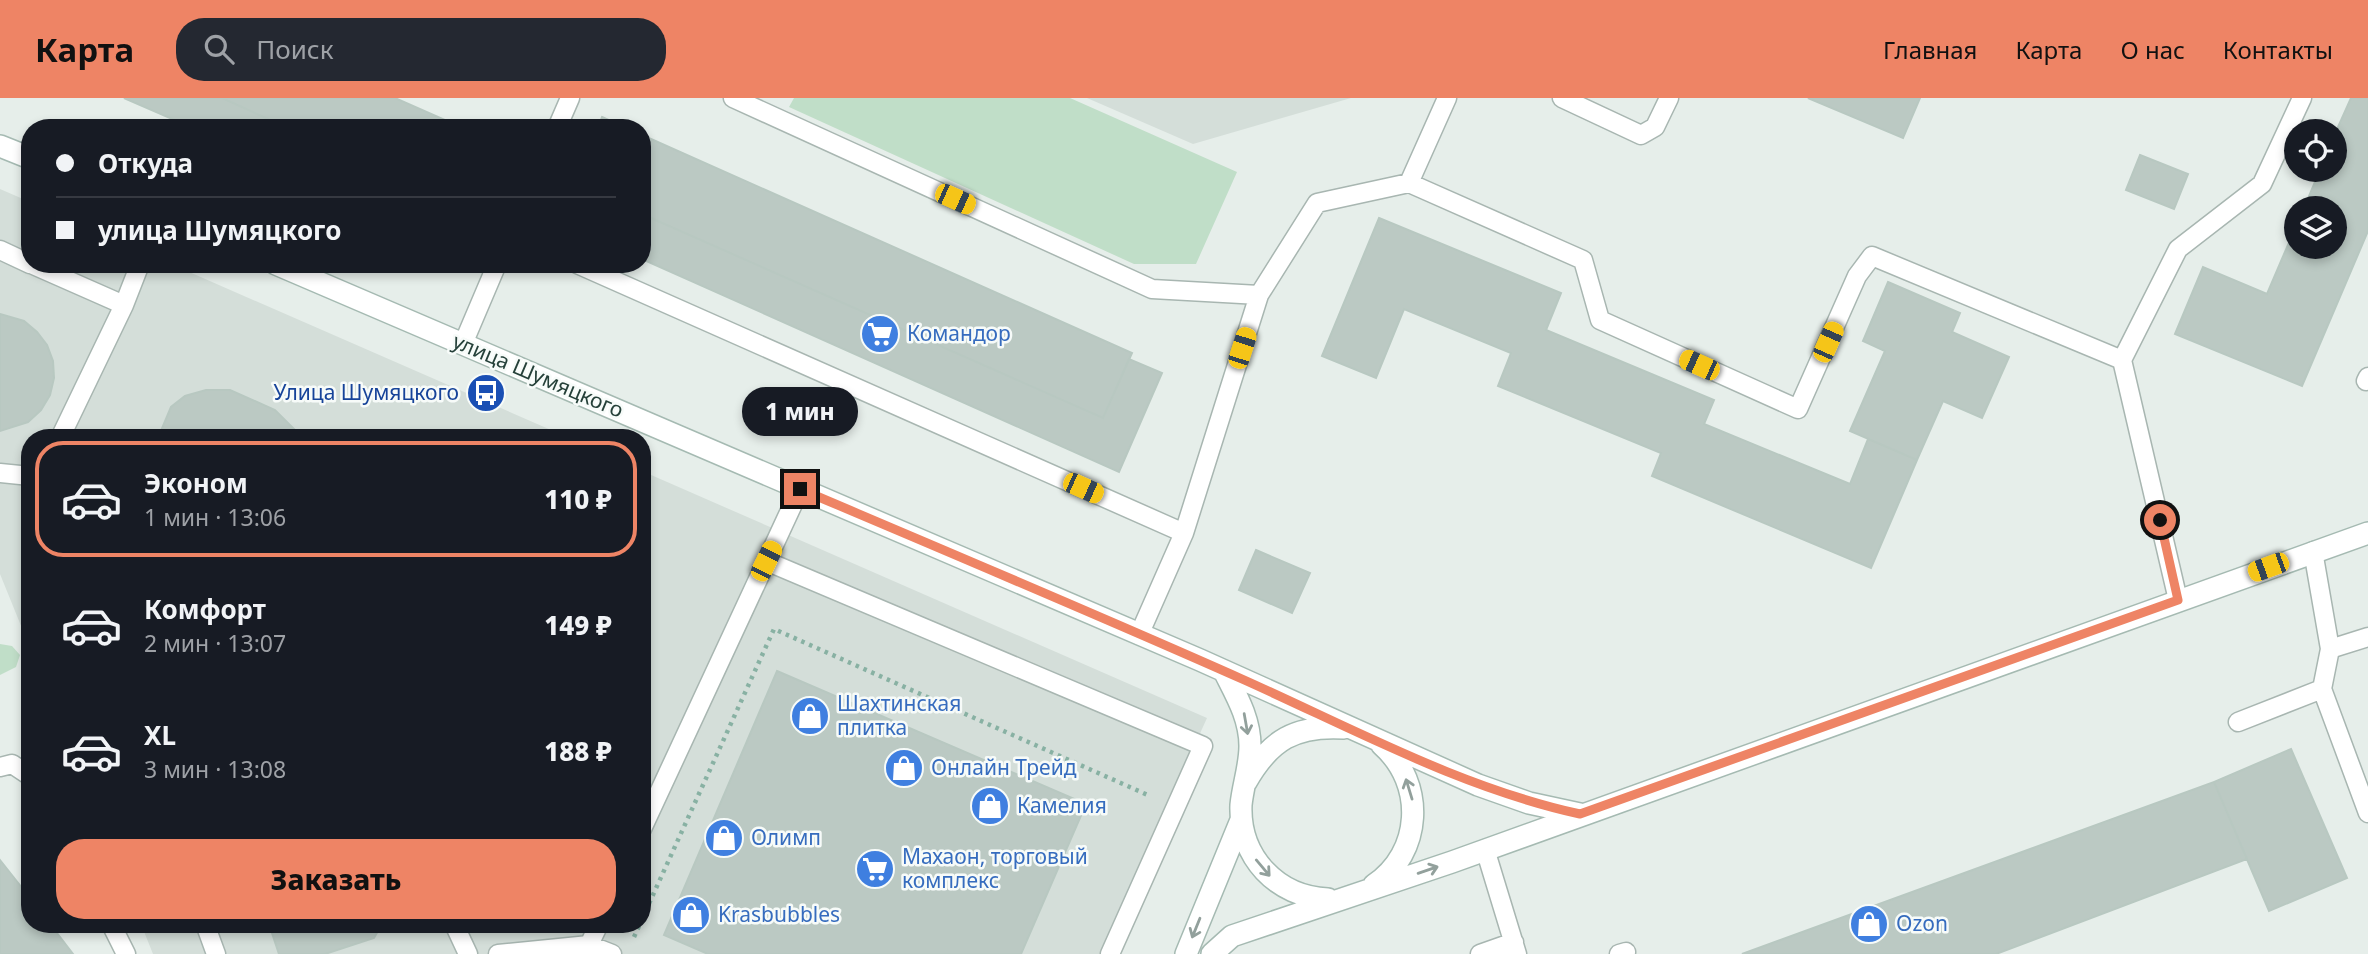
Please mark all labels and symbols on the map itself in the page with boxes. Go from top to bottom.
car [932,181,979,217]
supermarket icon: Командор [859,313,901,355]
place label: Командор [907,319,1011,347]
car [1810,319,1847,365]
car [1226,325,1259,371]
street label: улица Шумяцкого [449,326,628,424]
car [1676,347,1723,383]
bus stop icon: Улица Шумяцкого [465,372,507,414]
place label: Улица Шумяцкого [274,378,459,406]
callout: 1 мин [742,388,858,436]
car [1060,470,1107,506]
route end [784,473,816,505]
route start [2144,504,2176,536]
car [748,538,785,584]
car [2245,550,2292,584]
place label: Шахтинская плитка [837,689,961,741]
shop icon: Шахтинская плитка [789,695,831,737]
one-way arrow [1240,712,1253,735]
shop icon: Онлайн Трейд [883,747,925,789]
place label: Онлайн Трейд [931,753,1077,781]
one-way arrow [1402,778,1415,800]
shop icon: Камелия [969,785,1011,827]
place label: Камелия [1017,791,1107,819]
shop icon: Олимп [703,817,745,859]
place label: Олимп [751,823,821,851]
place label: Махаон, торговый комплекс [902,842,1088,894]
supermarket icon: Махаон, торговый комплекс [854,848,896,890]
one-way arrow [1255,859,1271,877]
one-way arrow [1417,863,1439,875]
shop icon: Krasbubbles [670,894,712,936]
place label: Krasbubbles [718,900,840,928]
shop icon: Ozon [1848,903,1890,945]
place label: Ozon [1896,909,1948,937]
one-way arrow [1189,917,1202,938]

